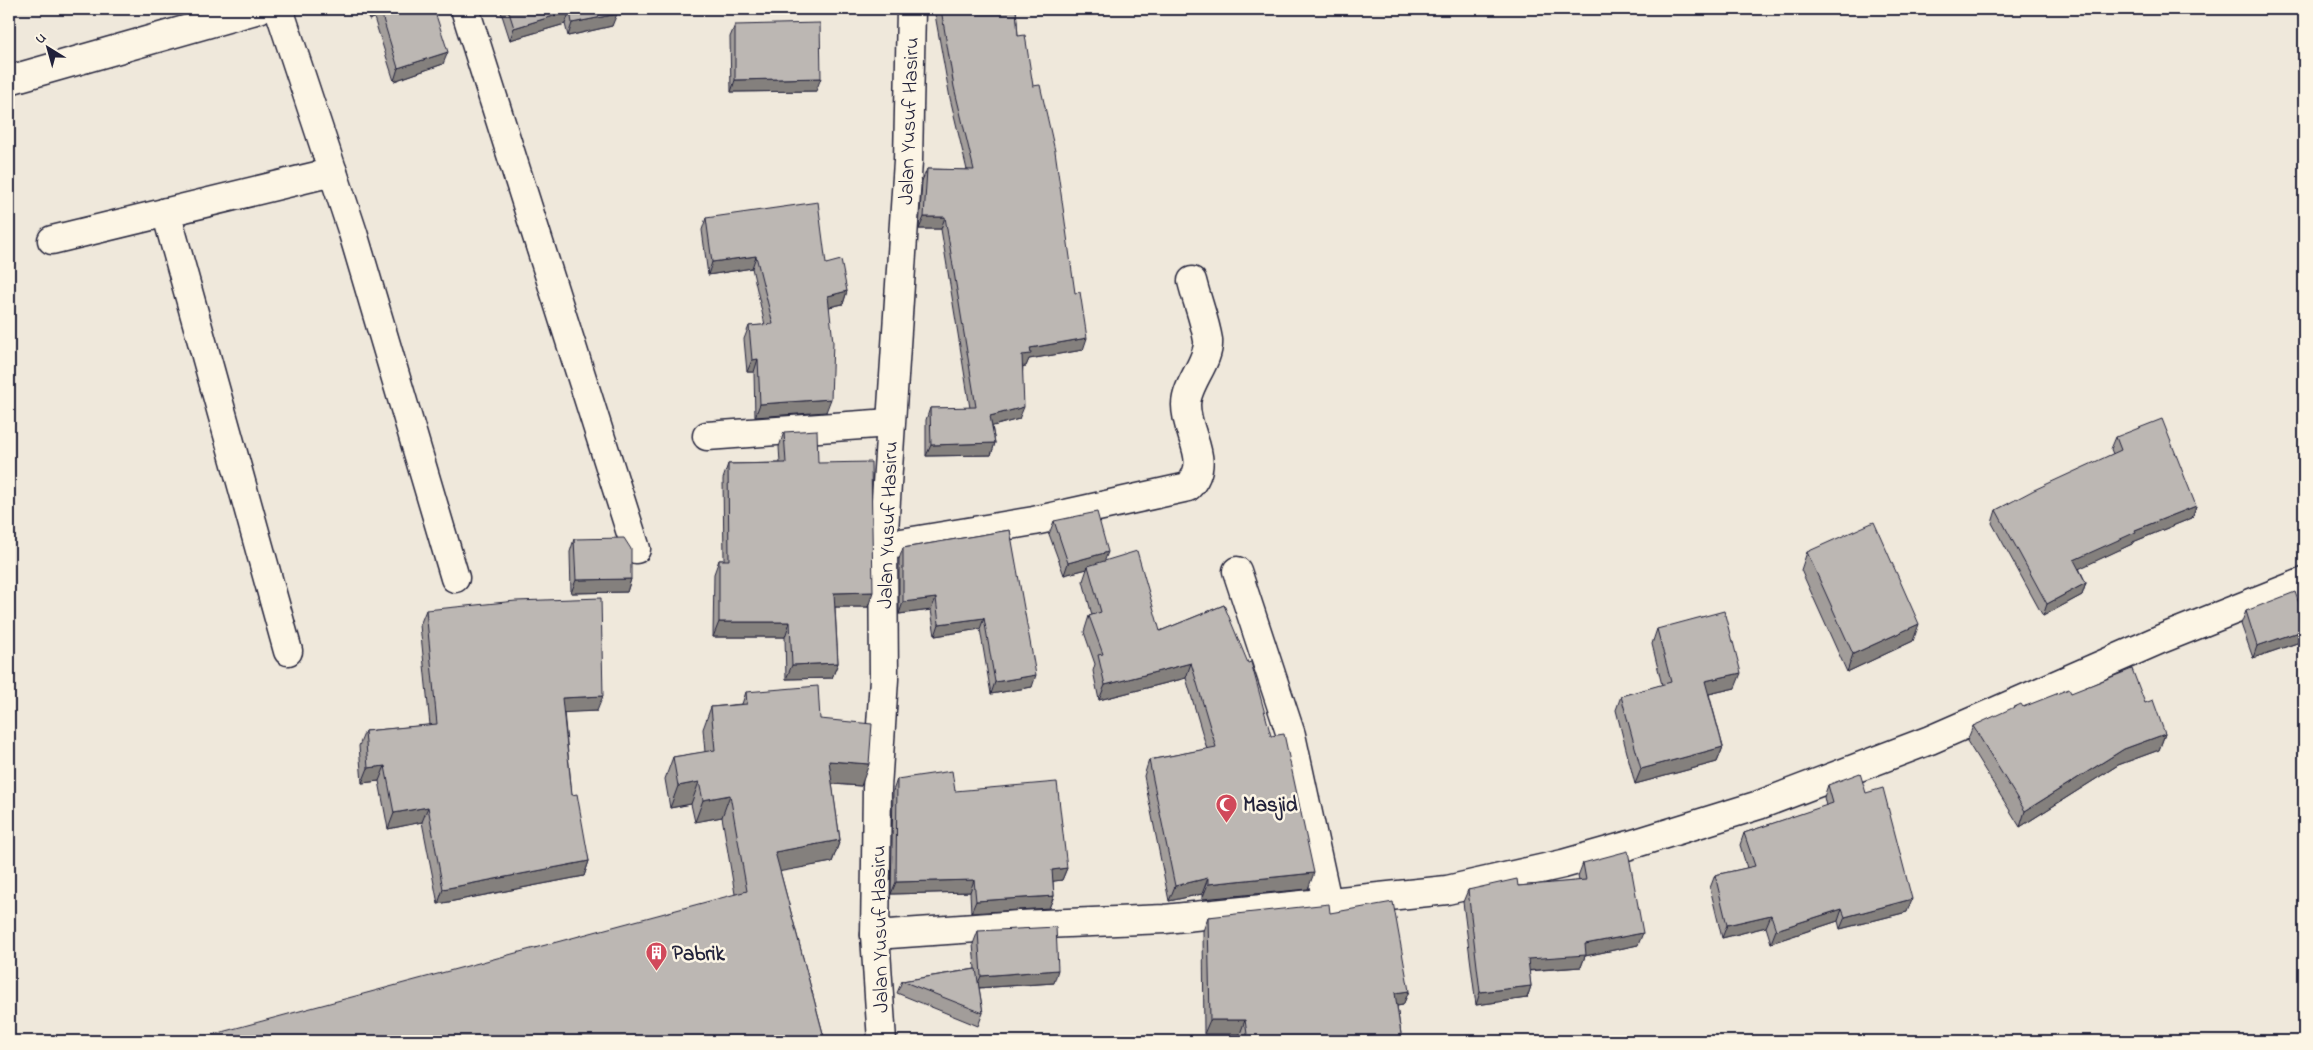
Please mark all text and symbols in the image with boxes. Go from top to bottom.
north arrow [22,22,72,72]
text: U [31,28,51,50]
street label: Jalan Yusuf Hasiru [892,37,928,205]
street label: Jalan Yusuf Hasiru [871,441,907,609]
place label: Masjid [1243,791,1298,821]
mosque icon: Masjid [1215,792,1239,823]
street label: Jalan Yusuf Hasiru [865,845,897,1013]
place label: Pabrik [672,940,726,970]
building icon: Pabrik [644,941,668,972]

